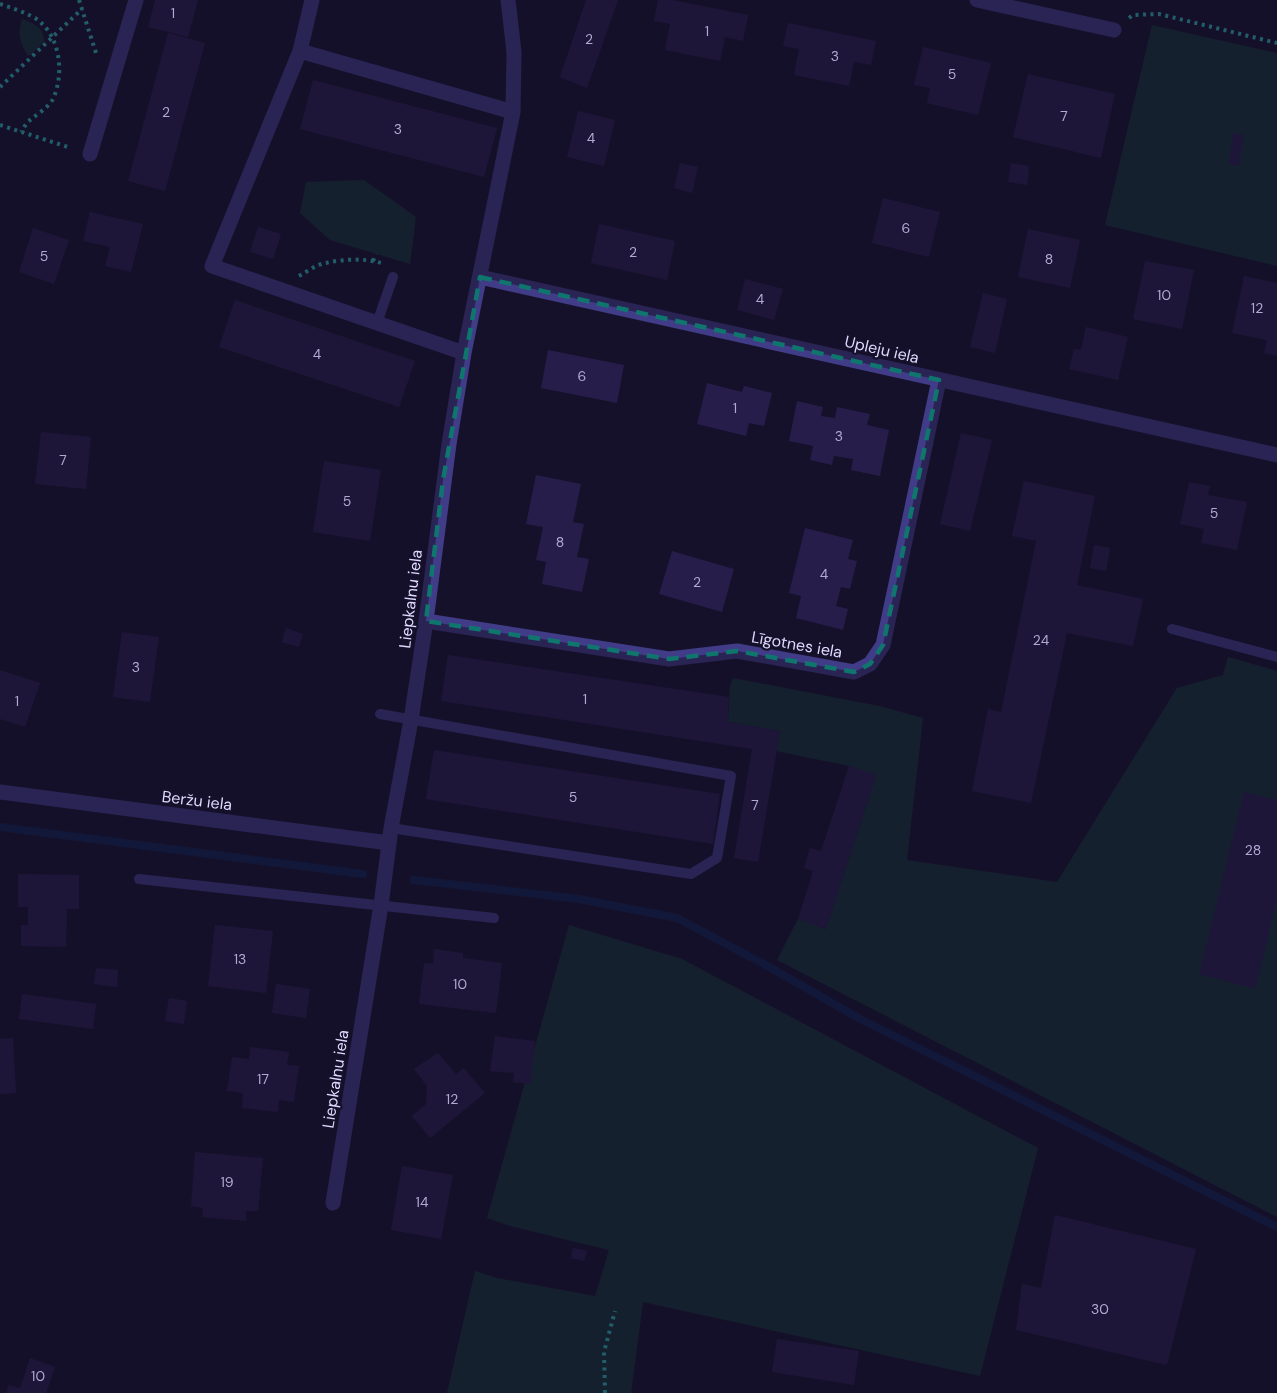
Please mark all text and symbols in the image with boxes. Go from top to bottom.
house number: 1 [171,4,175,22]
house number: 1 [705,22,709,40]
house number: 2 [585,30,593,48]
house number: 3 [831,47,839,65]
house number: 5 [948,65,956,83]
house number: 2 [162,103,170,121]
house number: 7 [1060,107,1068,125]
house number: 3 [394,120,402,138]
house number: 4 [587,129,596,147]
house number: 6 [902,219,910,237]
house number: 2 [629,243,637,261]
house number: 5 [40,247,48,265]
house number: 8 [1045,250,1053,268]
house number: 10 [1157,286,1171,304]
house number: 4 [756,290,765,308]
house number: 12 [1251,299,1263,317]
street label: Upleju iela [843,331,921,368]
house number: 4 [313,345,322,363]
house number: 6 [578,367,586,385]
house number: 1 [733,399,737,417]
house number: 3 [835,427,843,445]
house number: 7 [59,451,67,469]
house number: 5 [343,492,351,510]
house number: 5 [1210,504,1218,522]
house number: 8 [556,533,564,551]
street label: Liepkalnu iela [394,548,427,650]
house number: 4 [820,565,829,583]
house number: 2 [693,573,701,591]
street label: Līgotnes iela [750,626,844,663]
house number: 24 [1033,631,1050,649]
house number: 3 [132,658,140,676]
house number: 1 [583,690,587,708]
house number: 1 [15,692,19,710]
street label: Beržu iela [161,786,233,815]
house number: 5 [569,788,577,806]
house number: 7 [751,796,759,814]
house number: 28 [1245,841,1261,859]
house number: 13 [234,950,246,968]
house number: 10 [453,975,467,993]
street label: Liepkalnu iela [317,1028,354,1130]
house number: 17 [257,1070,269,1088]
house number: 12 [446,1090,458,1108]
house number: 19 [220,1173,234,1191]
house number: 14 [416,1193,429,1211]
house number: 30 [1091,1300,1109,1318]
house number: 10 [31,1367,45,1385]

